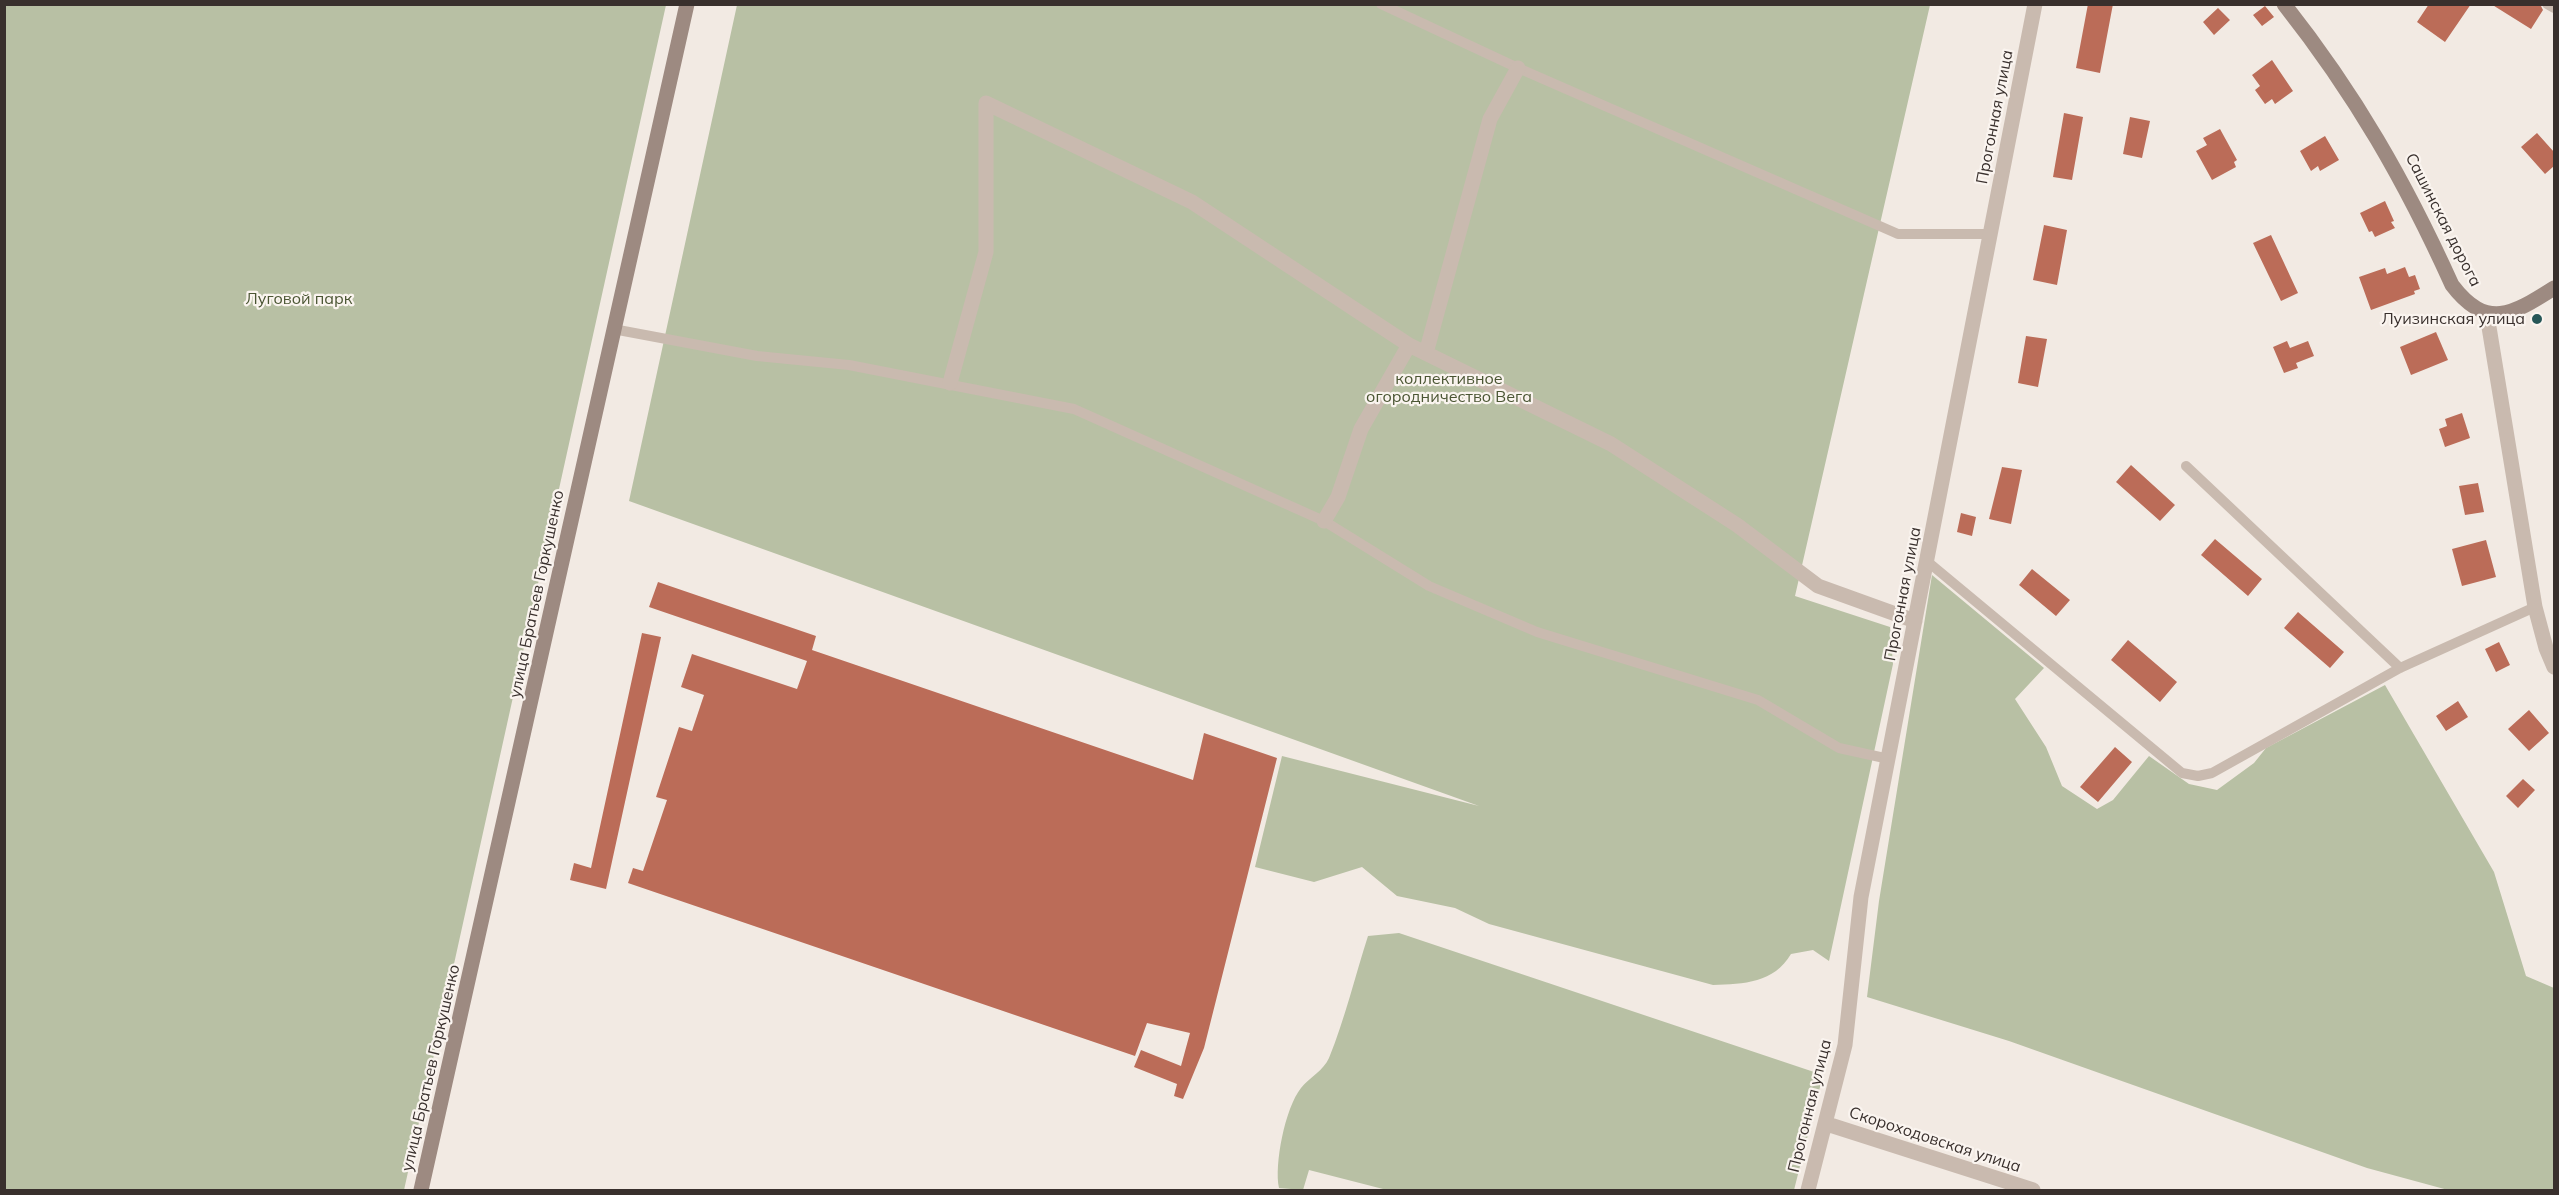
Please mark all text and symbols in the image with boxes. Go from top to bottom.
street label: Прогонная улица [1973,48,2017,186]
street label: Сашинская дорога [2401,150,2485,290]
park label: Луговой парк [246,289,352,309]
place label: Луизинская улица [2381,309,2525,329]
marker: Луизинская улица [2530,312,2544,326]
park label: коллективное огородничество Вега [1366,369,1532,407]
street label: улица Братьев Горкушенко [506,488,568,700]
street label: Прогонная улица [1881,525,1925,663]
street label: улица Братьев Горкушенко [398,963,464,1173]
street label: Прогонная улица [1784,1038,1836,1174]
street label: Скороходовская улица [1847,1103,2023,1177]

